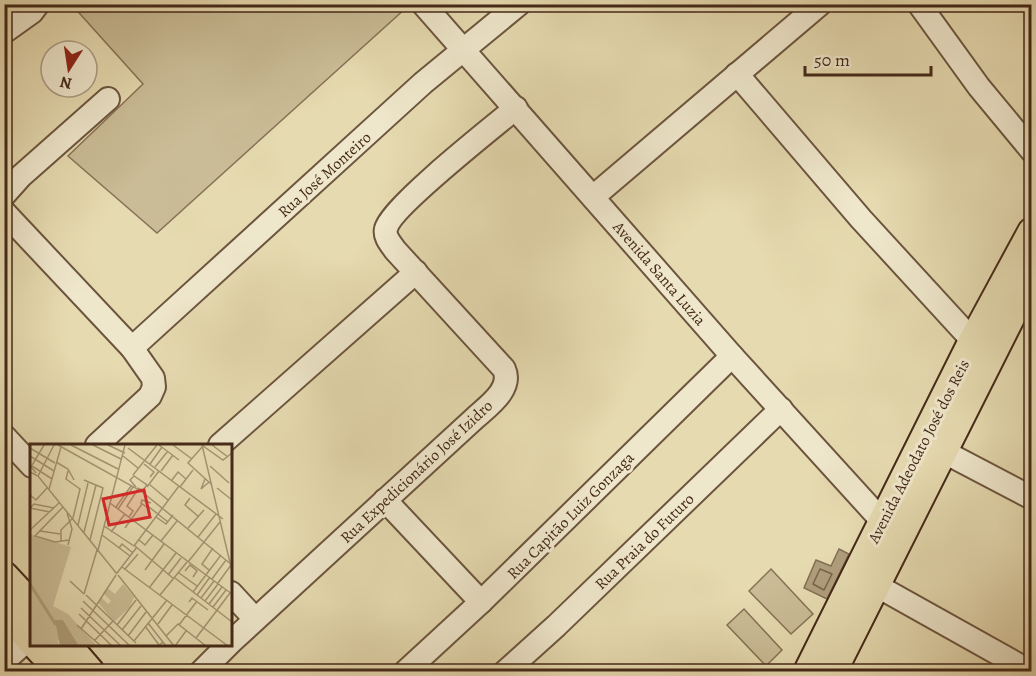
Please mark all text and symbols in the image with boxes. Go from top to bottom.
north arrow [39,39,99,99]
scale bar [805,39,931,77]
text: 50 m [814,48,850,72]
text: N [58,71,74,95]
street label: Rua José Monteiro [273,127,376,223]
street label: Avenida Santa Luzia [607,216,711,331]
street label: Avenida Adeodato José dos Reis [862,356,975,548]
street label: Rua Expedicionário José Izidro [336,395,498,548]
inset map [30,444,232,646]
street label: Rua Capitão Luiz Gonzaga [502,447,640,584]
street label: Rua Praia do Futuro [590,489,699,595]

